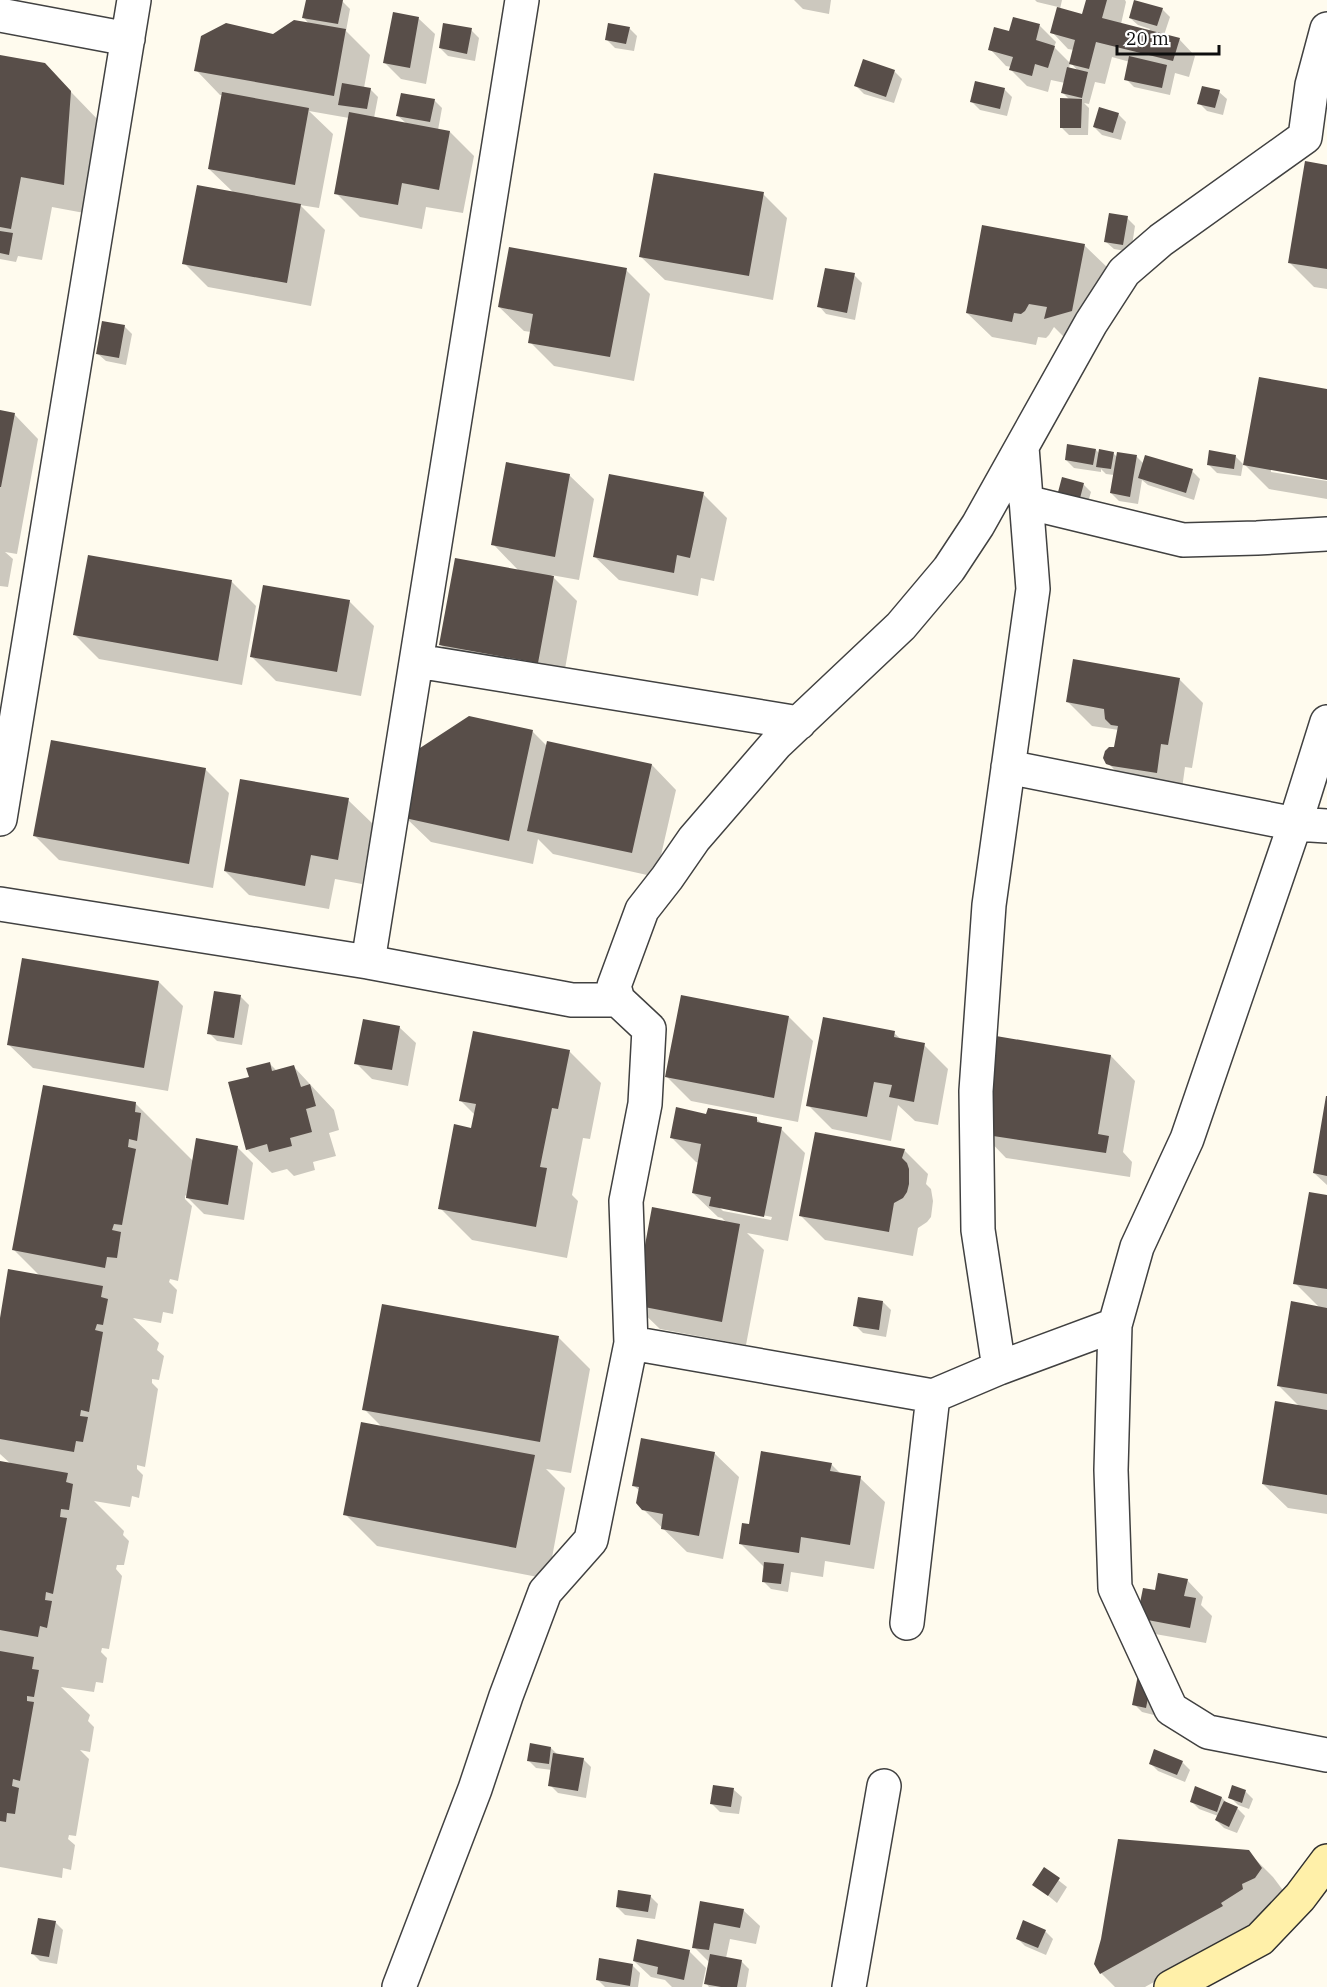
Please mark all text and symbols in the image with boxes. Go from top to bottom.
scale bar [1117,18,1219,56]
text: 20 m [1126,27,1169,50]

